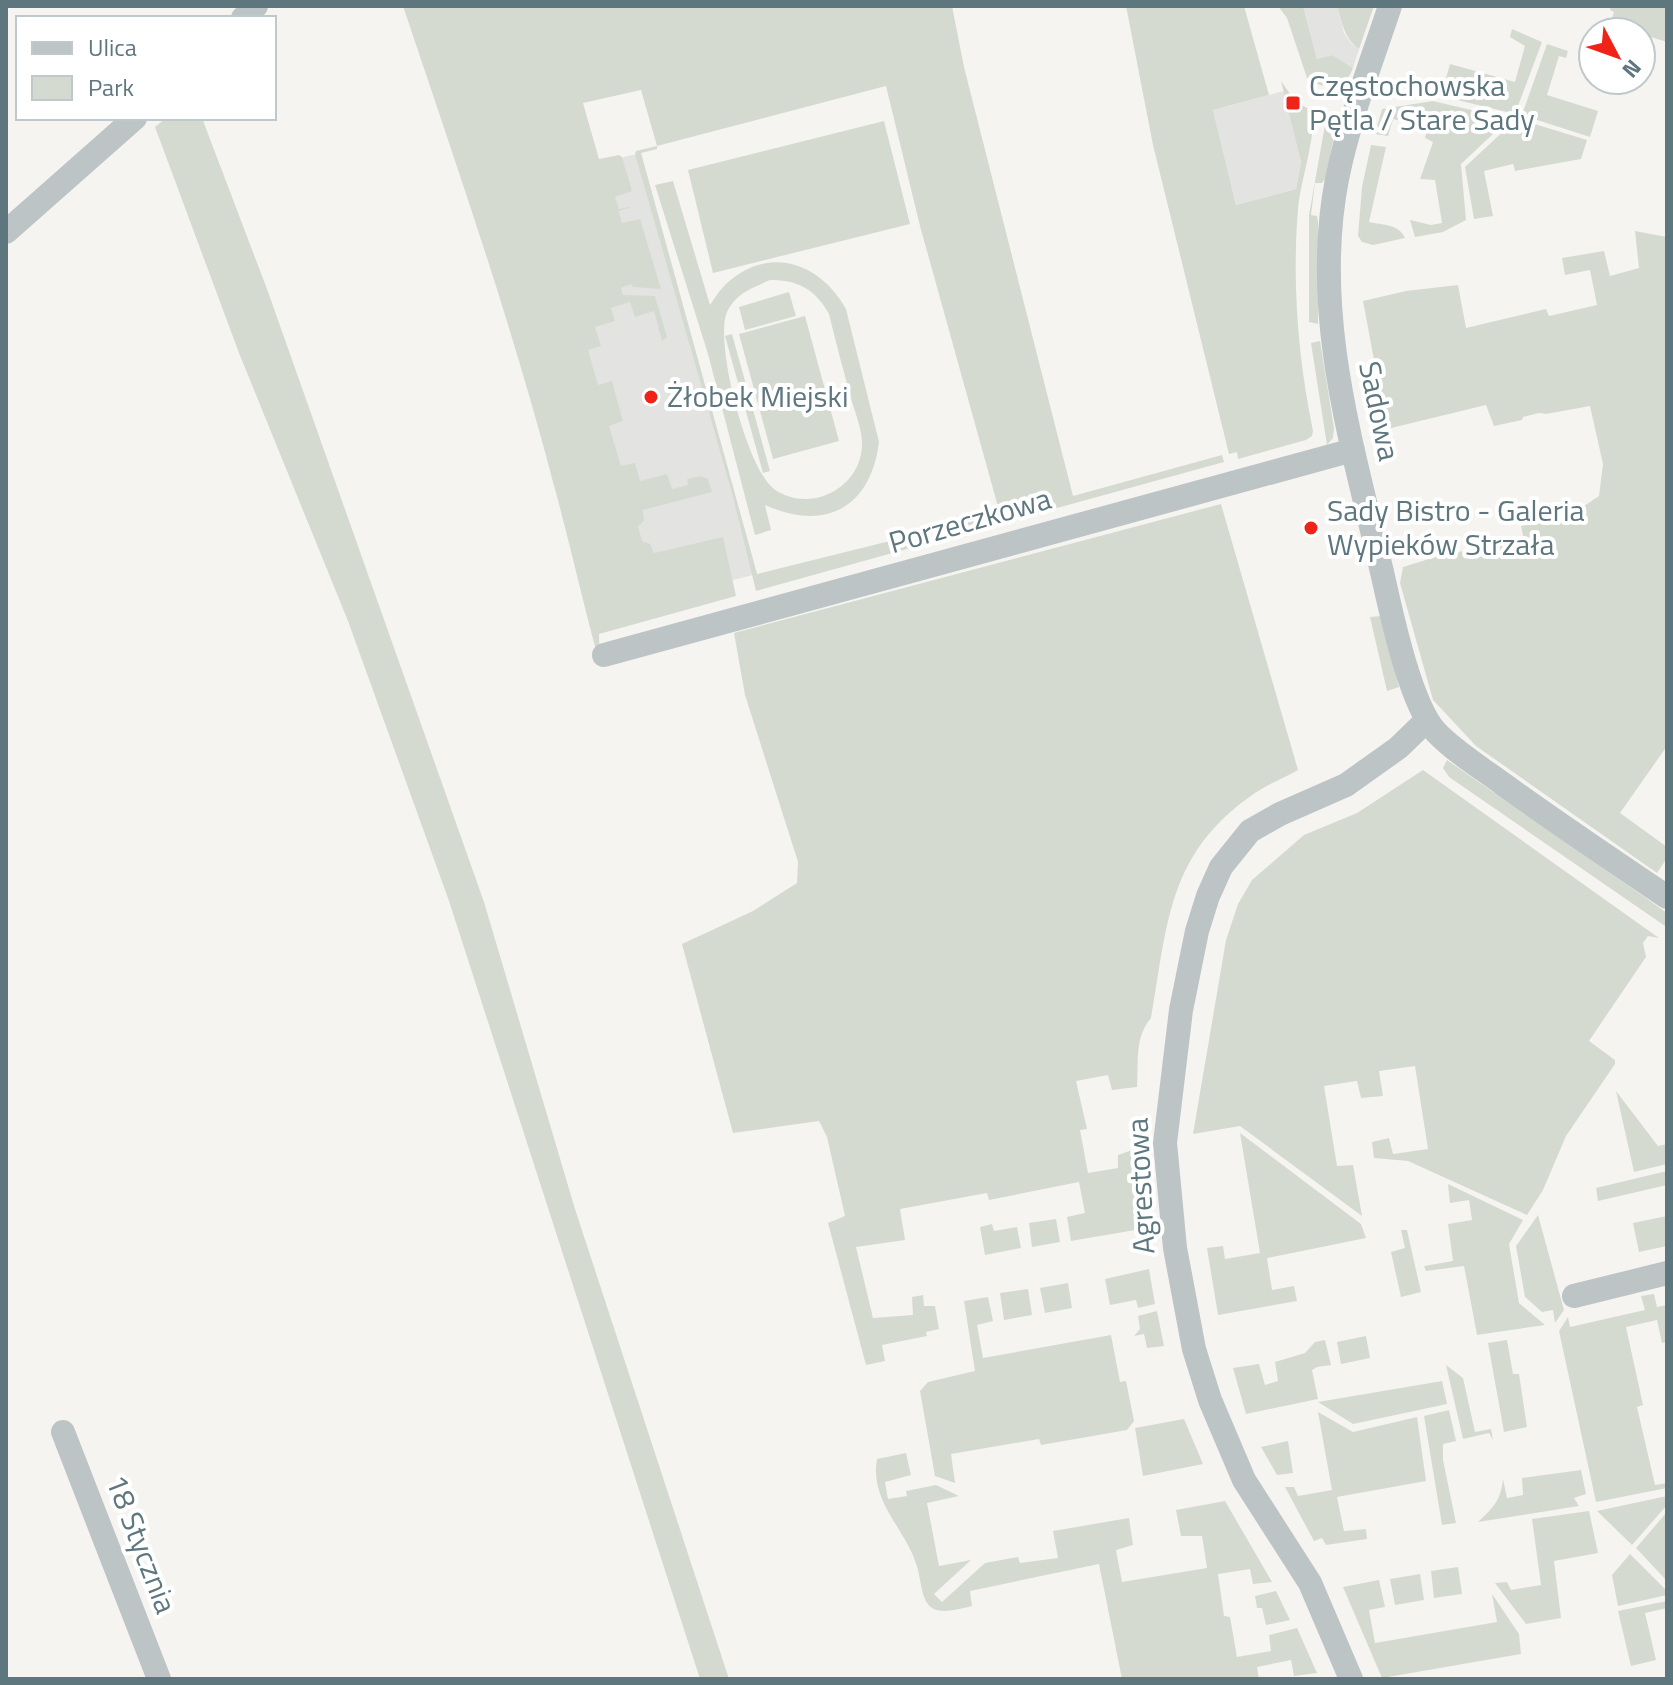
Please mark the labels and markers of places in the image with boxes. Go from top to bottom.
place label: Częstochowska Pętla / Stare Sady [1309,62,1535,142]
marker: Częstochowska Pętla / Stare Sady [1284,94,1302,112]
place label: Żłobek Miejski [667,373,849,419]
marker: Żłobek Miejski [642,388,660,406]
place label: Sady Bistro - Galeria Wypieków Strzała [1327,487,1585,567]
marker: Sady Bistro - Galeria Wypieków Strzała [1302,519,1320,537]

